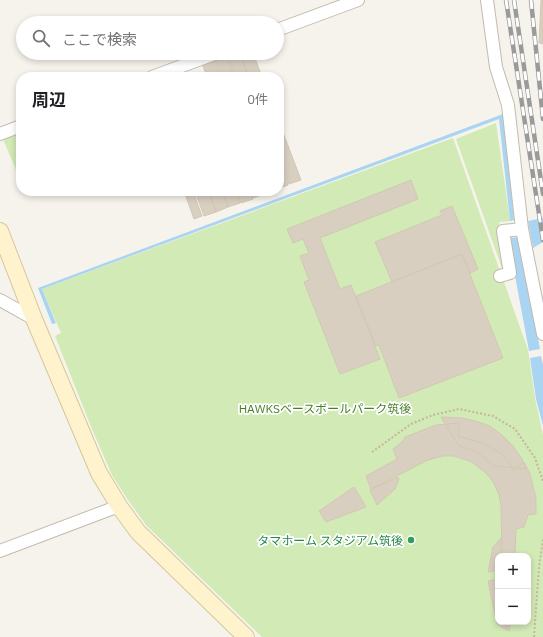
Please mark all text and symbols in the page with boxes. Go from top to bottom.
search box [16,16,284,60]
icon: search [30,27,52,49]
text: ここで検索 [62,30,137,49]
text: 周辺 [32,89,66,111]
text: 0件 [247,91,268,108]
park label: HAWKSベースボールパーク筑後 [239,401,411,416]
place label: タマホーム スタジアム筑後 [257,533,403,548]
marker: タマホーム スタジアム筑後 [406,535,416,545]
map controls [495,553,531,625]
button: + [495,553,531,589]
button: − [495,589,531,625]

